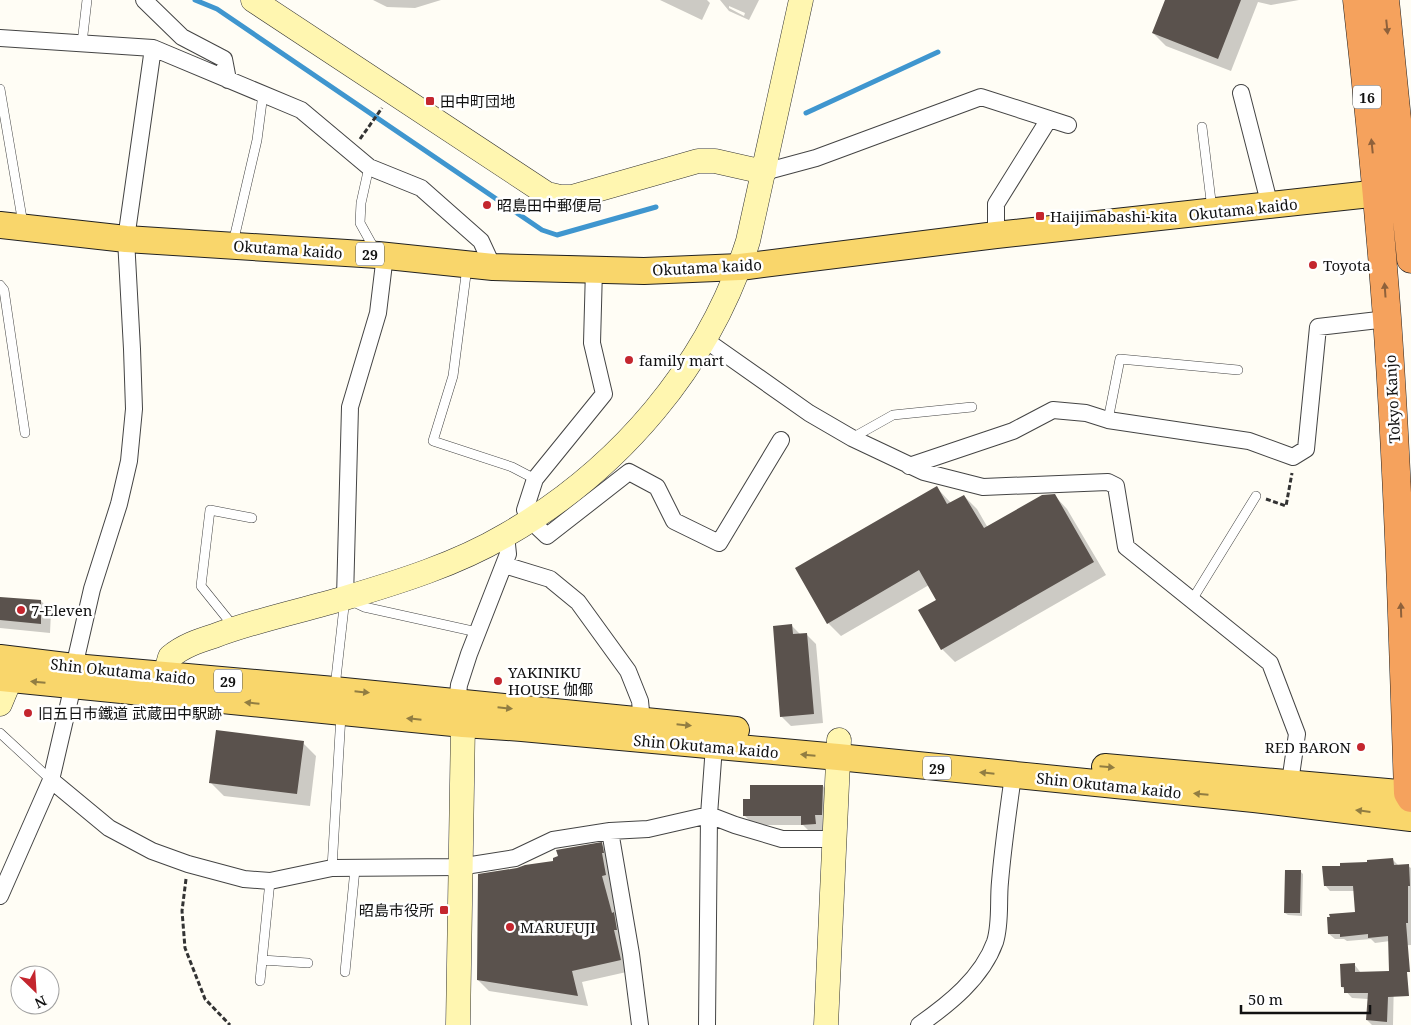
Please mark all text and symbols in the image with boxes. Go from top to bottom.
one-way arrow [1383,20,1391,36]
road number: 16 [1353,85,1381,108]
place label: 田中町団地 [440,91,515,111]
marker: 田中町団地 [424,95,436,107]
one-way arrow [1368,137,1376,153]
street label: Okutama kaido [1187,193,1299,225]
place label: 昭島田中郵便局 [497,195,602,215]
marker: 昭島田中郵便局 [481,199,493,211]
place label: Haijimabashi-kita [1050,206,1178,226]
marker: Haijimabashi-kita [1034,210,1046,222]
street label: Okutama kaido [233,235,343,263]
road number: 29 [356,242,384,266]
street label: Okutama kaido [652,254,762,280]
place label: Toyota [1323,255,1371,275]
marker: Toyota [1307,259,1319,271]
one-way arrow [1381,282,1389,298]
place label: family mart [639,350,724,370]
marker: family mart [623,354,635,366]
street label: Tokyo Kanjo [1380,354,1404,444]
place label: 7-Eleven [31,600,93,620]
one-way arrow [1397,602,1405,618]
marker: 7-Eleven [15,604,27,616]
street label: Shin Okutama kaido [50,653,196,689]
place label: YAKINIKU HOUSE 伽倻 [507,662,593,699]
road number: 29 [214,669,242,692]
marker: YAKINIKU HOUSE 伽倻 [492,675,504,687]
one-way arrow [30,678,46,686]
one-way arrow [354,688,370,696]
one-way arrow [244,699,260,707]
place label: 旧五日市鐵道 武蔵田中駅跡 [38,703,222,723]
one-way arrow [497,704,513,712]
marker: 旧五日市鐵道 武蔵田中駅跡 [22,707,34,719]
one-way arrow [406,715,422,723]
one-way arrow [677,721,693,729]
street label: Shin Okutama kaido [633,730,779,762]
place label: RED BARON [1265,737,1352,757]
marker: RED BARON [1355,741,1367,753]
one-way arrow [800,751,816,759]
road number: 29 [923,756,951,780]
one-way arrow [1099,763,1115,771]
street label: Shin Okutama kaido [1036,767,1182,803]
one-way arrow [979,769,995,777]
one-way arrow [1193,790,1209,798]
one-way arrow [1354,807,1370,815]
place label: 昭島市役所 [359,900,434,920]
marker: 昭島市役所 [438,904,450,916]
place label: MARUFUJI [520,917,596,937]
marker: MARUFUJI [504,921,516,933]
north arrow [10,965,60,1015]
scale bar [1241,982,1370,1014]
text: 50 m [1248,989,1283,1009]
text: N [32,991,50,1013]

